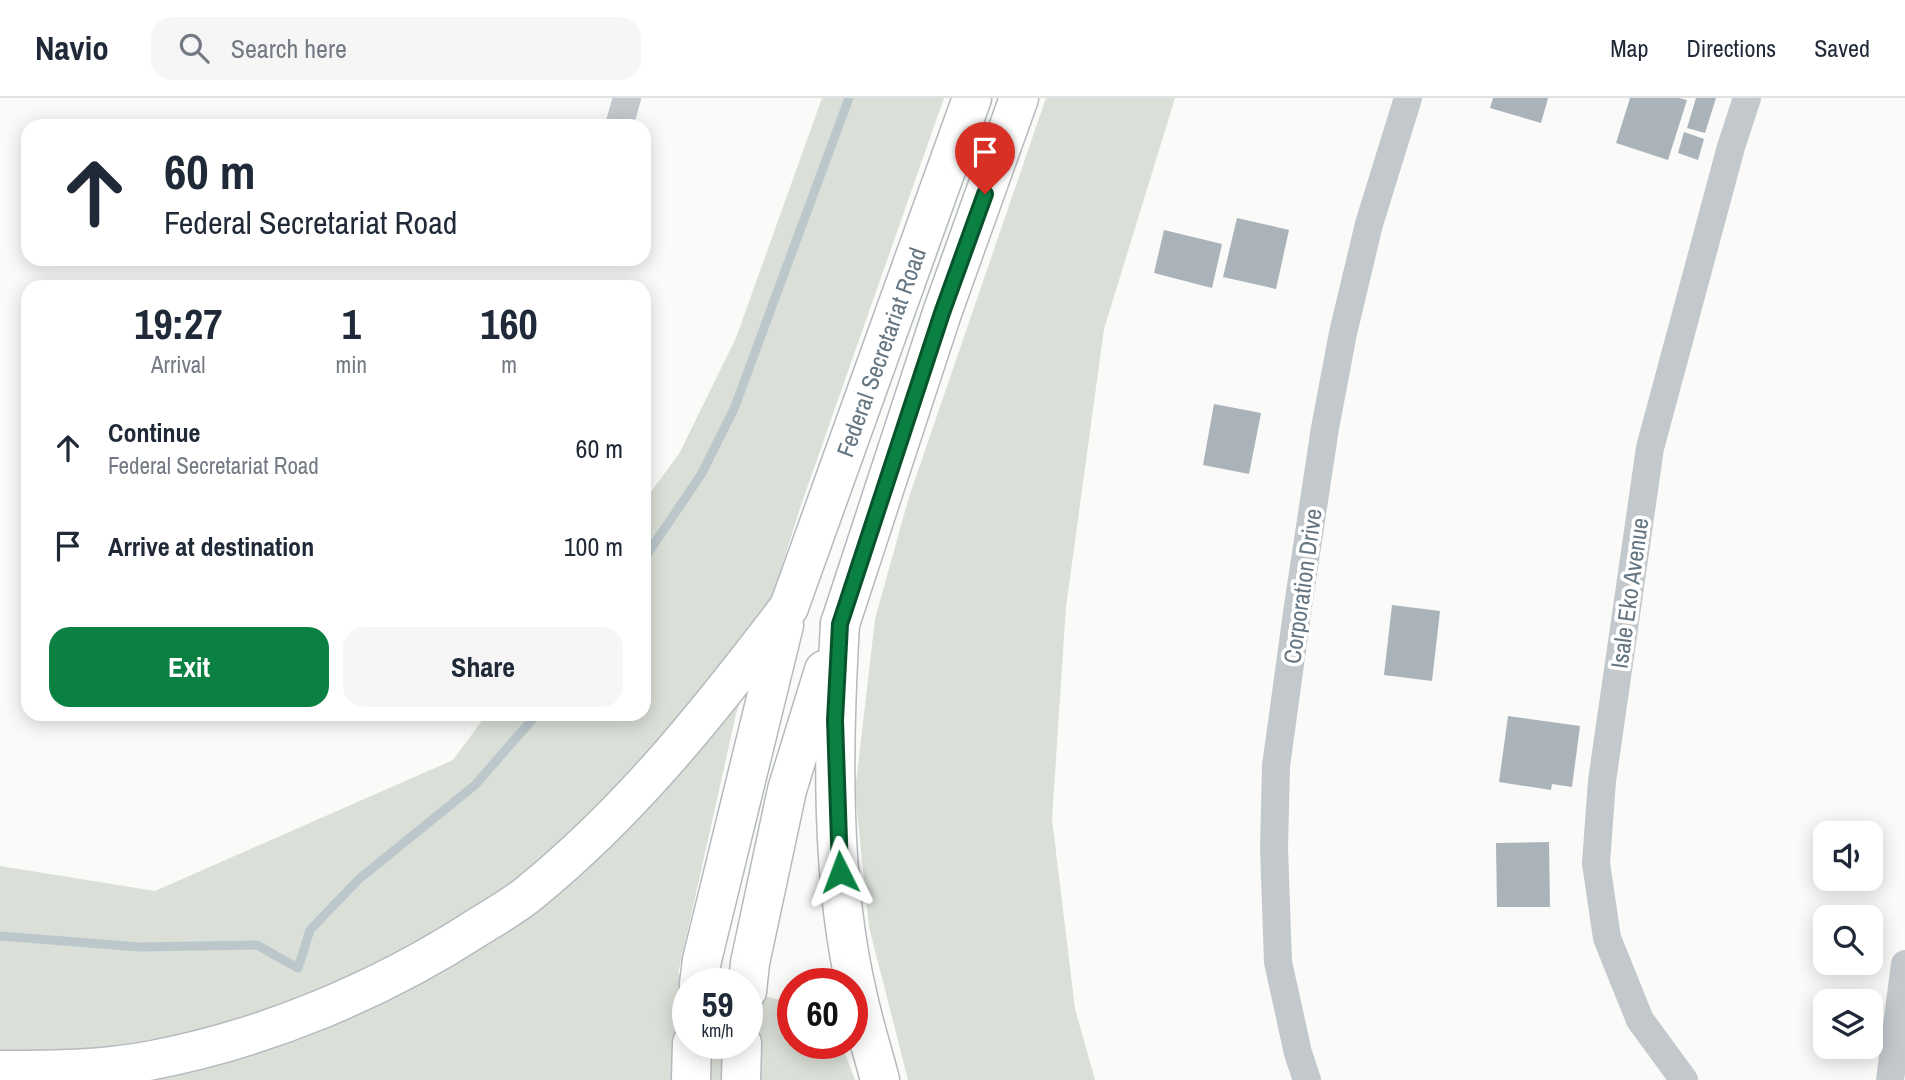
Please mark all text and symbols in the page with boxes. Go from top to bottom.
search box [151,17,641,80]
text: Navio [35,26,109,70]
icon: search [175,29,213,67]
text: Search here [231,31,347,66]
text: Map [1610,32,1648,64]
text: Directions [1686,32,1776,64]
text: Saved [1814,32,1870,64]
pin [955,122,1015,194]
icon: arrive [966,133,1004,171]
text: 60 m [164,138,256,204]
icon: ahead [49,147,140,238]
text: Federal Secretariat Road [164,201,457,244]
street label: Federal Secretariat Road [828,243,933,461]
text: 19:27 [134,296,222,352]
text: 1 [342,296,361,352]
text: 160 [480,296,538,352]
text: Arrival [151,349,206,380]
text: min [336,349,367,380]
text: m [501,349,517,380]
text: Continue [108,415,200,450]
icon: ahead [49,429,87,467]
text: 60 m [576,431,623,466]
text: Federal Secretariat Road [108,450,319,481]
street label: Corporation Drive [1275,506,1329,666]
street label: Isale Eko Avenue [1603,516,1655,670]
icon: arrive [49,527,87,565]
text: Arrive at destination [108,529,314,564]
text: 100 m [564,529,623,564]
button: Exit [49,627,329,707]
button: Share [343,627,623,707]
map controls [1813,821,1883,1059]
button: sound [1813,821,1883,891]
position arrow [803,835,877,909]
button: search [1813,905,1883,975]
speed limit sign: 60 [777,968,868,1059]
text: 59 [702,981,733,1028]
button: layers [1813,989,1883,1059]
text: km/h [702,1018,734,1043]

